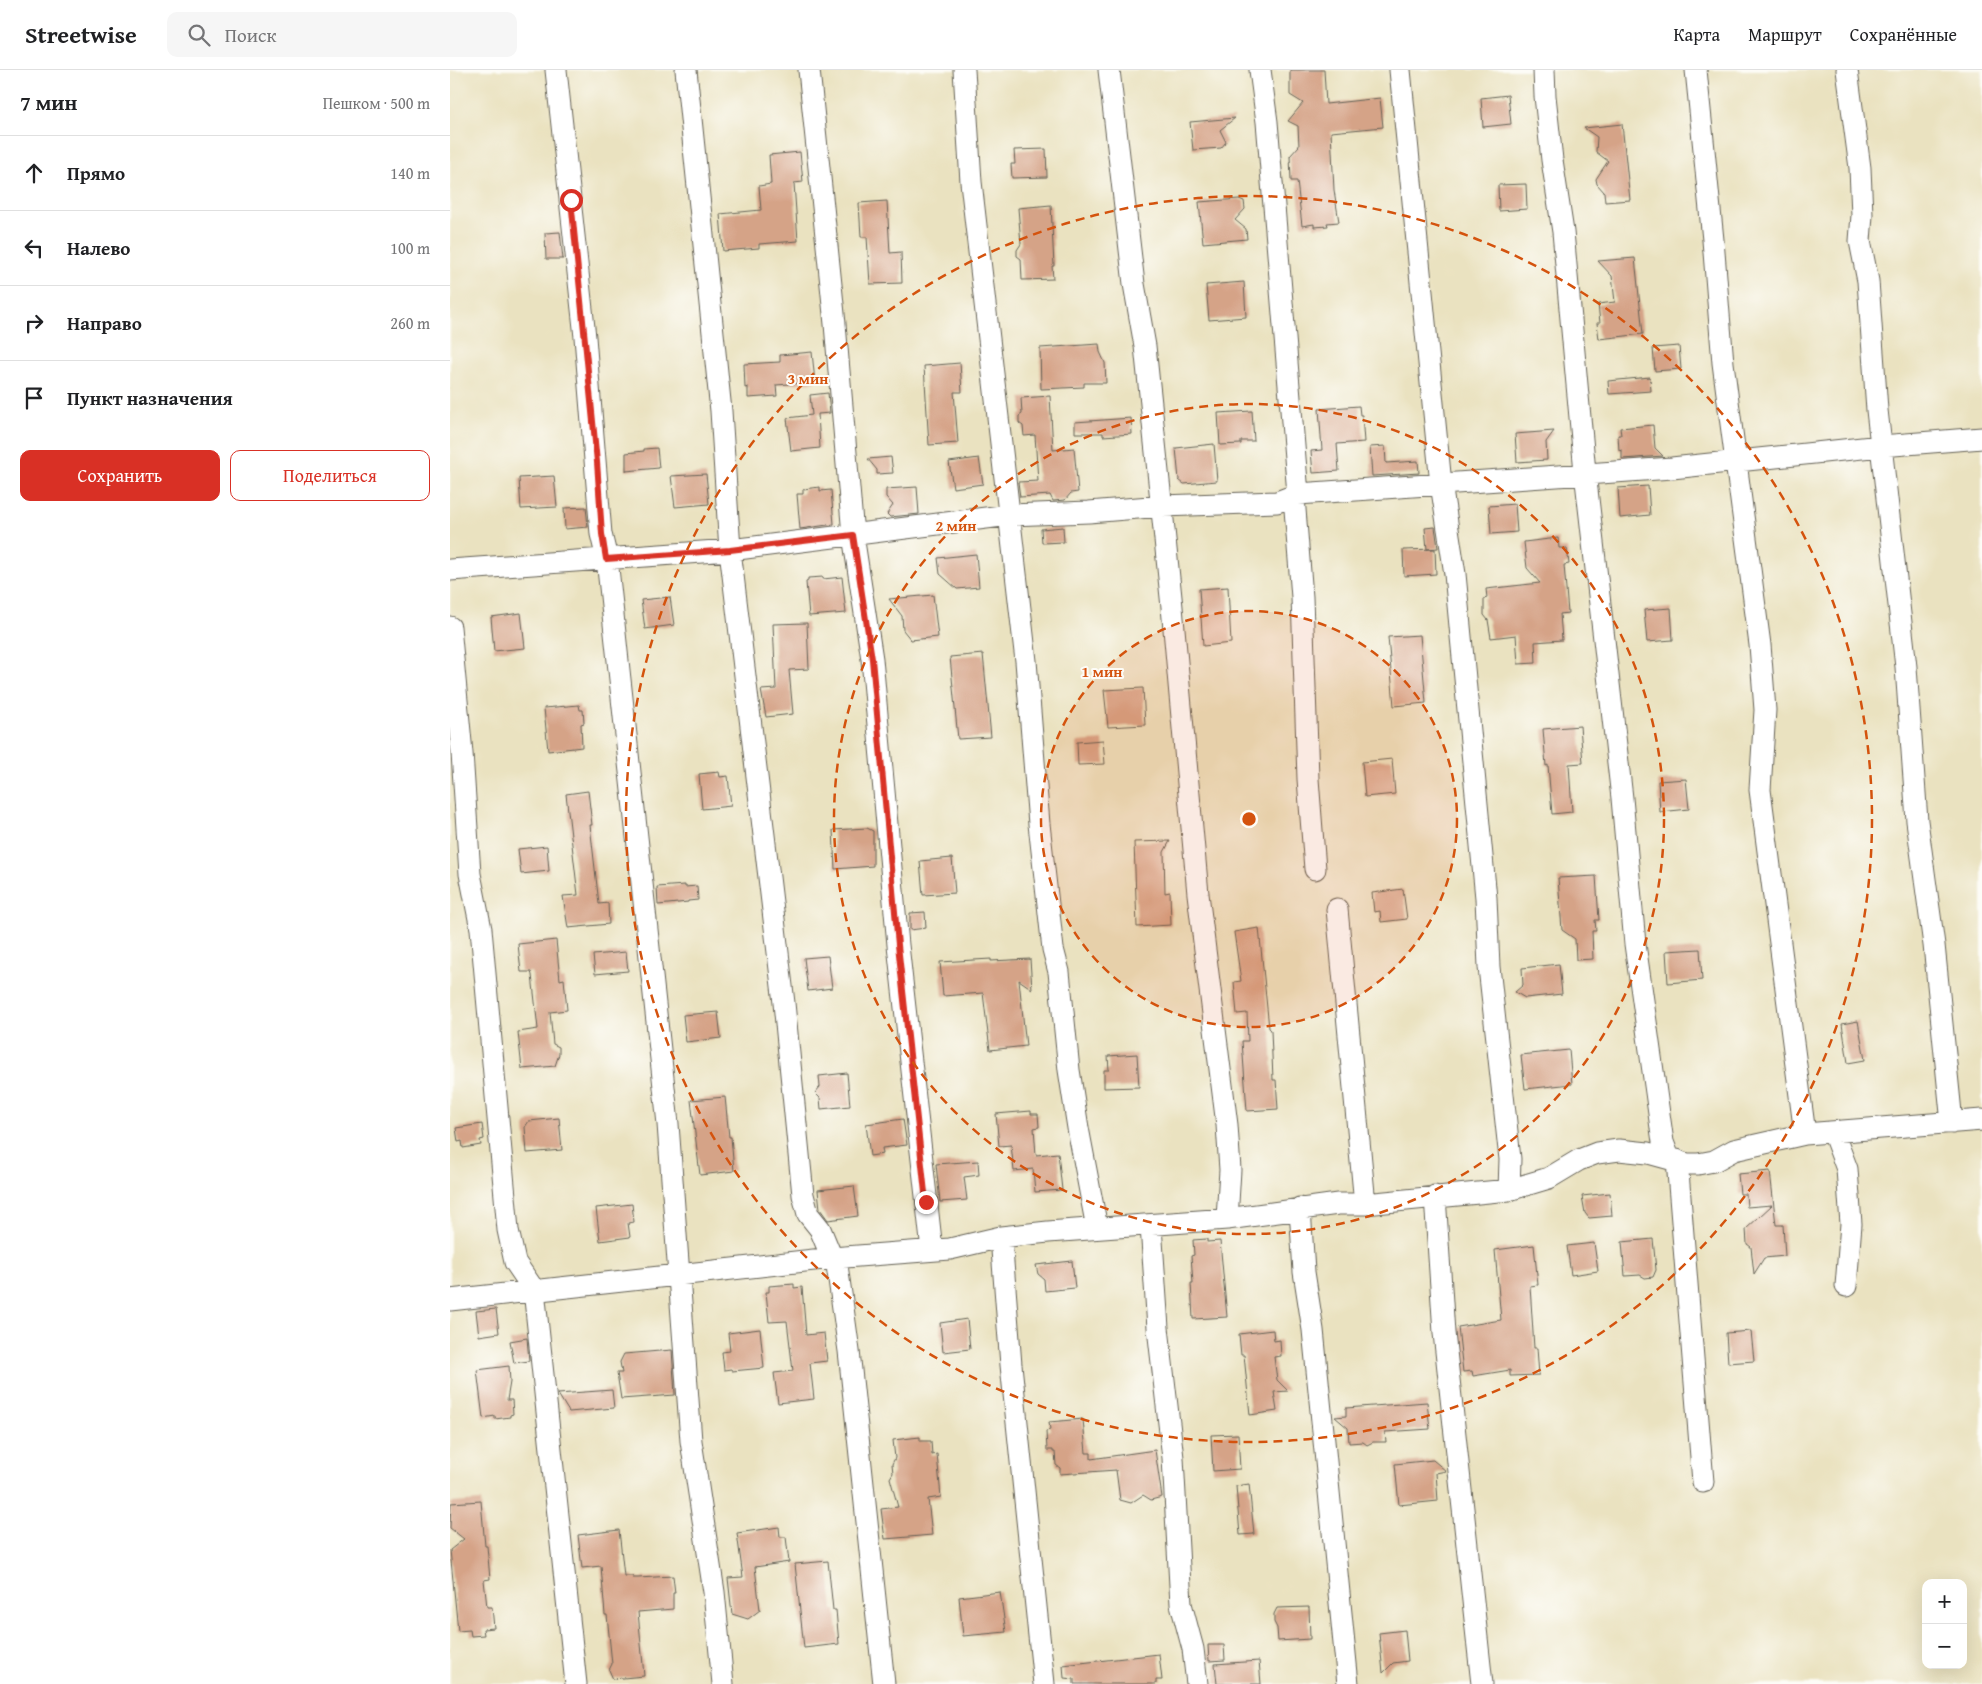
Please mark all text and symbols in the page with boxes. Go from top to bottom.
search box [167,12,517,57]
text: Streetwise [25,17,137,52]
icon: search [185,21,213,49]
text: Поиск [225,21,276,49]
text: Карта [1674,21,1720,48]
text: Маршрут [1748,21,1822,48]
text: Сохранённые [1850,21,1957,48]
text: 7 мин [20,87,77,118]
text: Пешком · 500 m [323,91,430,115]
icon: ahead [20,159,48,187]
text: Прямо [67,159,125,187]
text: 140 m [390,161,430,185]
route start [560,189,583,212]
icon: left [20,234,48,262]
text: Налево [67,234,130,262]
text: 100 m [390,236,430,260]
icon: right [20,309,48,337]
text: Направо [67,309,142,337]
text: 260 m [390,311,430,335]
text: 3 мин [788,368,829,389]
icon: arrive [20,384,48,412]
text: Пункт назначения [67,384,233,412]
button: Сохранить [20,450,220,501]
button: Поделиться [230,450,430,501]
text: 2 мин [936,515,977,536]
text: 1 мин [1082,661,1123,682]
centre of rings [1240,810,1258,828]
route end [915,1191,938,1214]
map controls [1922,1579,1967,1669]
button: + [1922,1579,1967,1624]
button: − [1922,1624,1967,1669]

